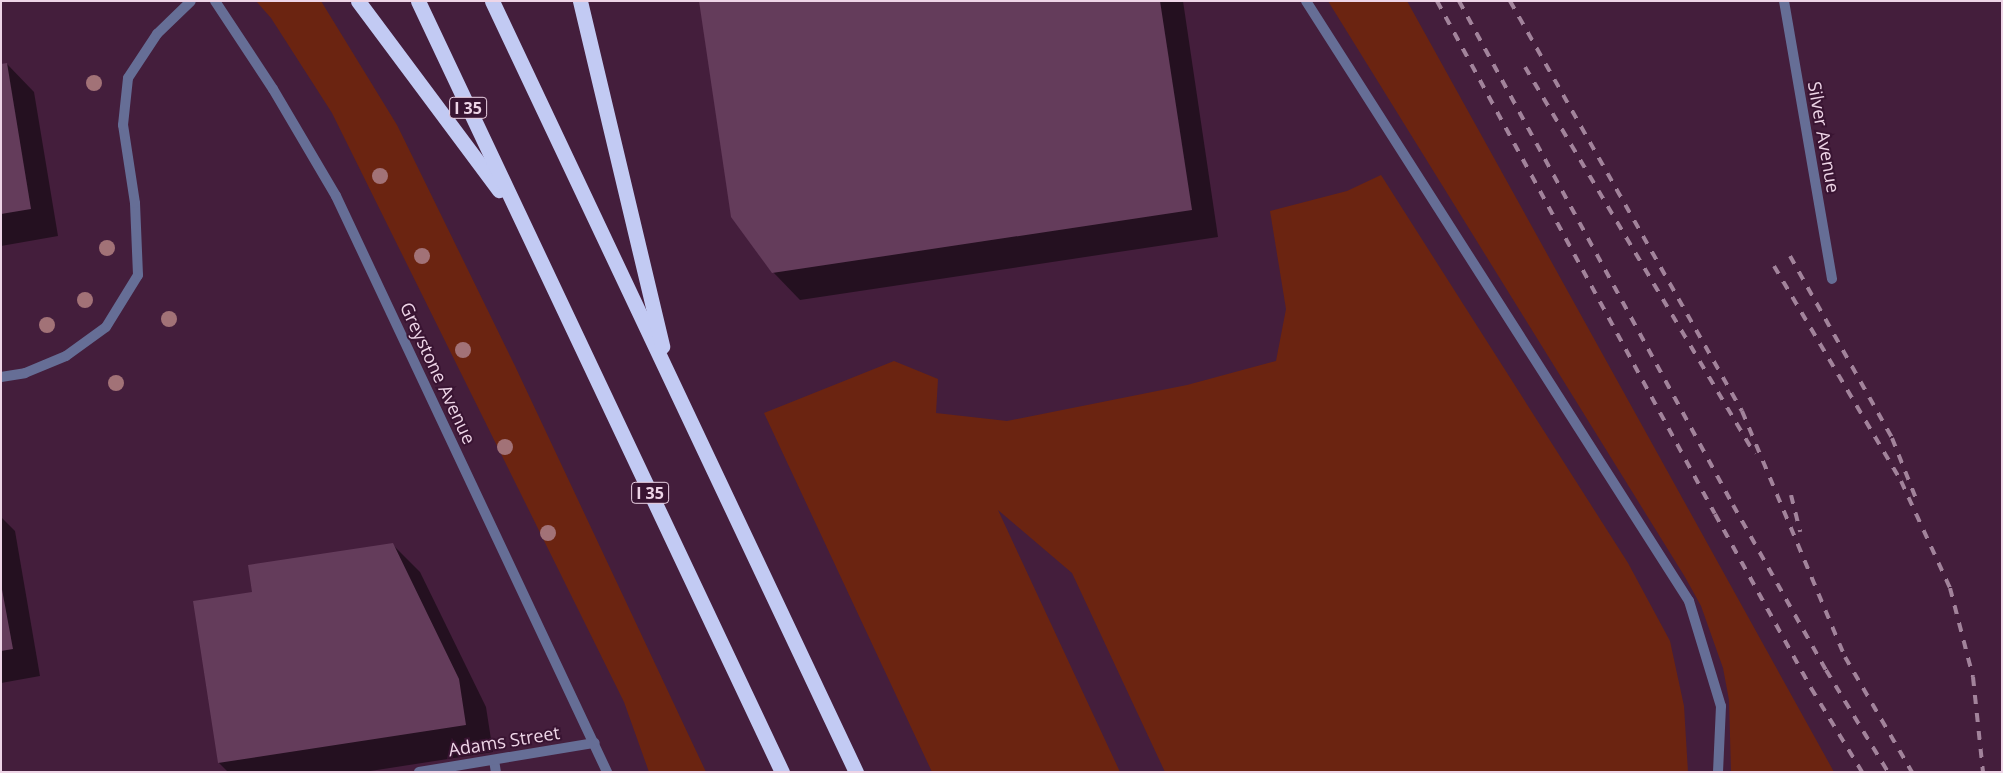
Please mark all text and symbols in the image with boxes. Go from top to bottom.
street label: Silver Avenue [1804,80,1844,194]
road number: I 35 [448,95,488,122]
street label: Greystone Avenue [396,299,480,447]
road number: I 35 [630,479,670,506]
street label: Adams Street [447,722,561,760]

